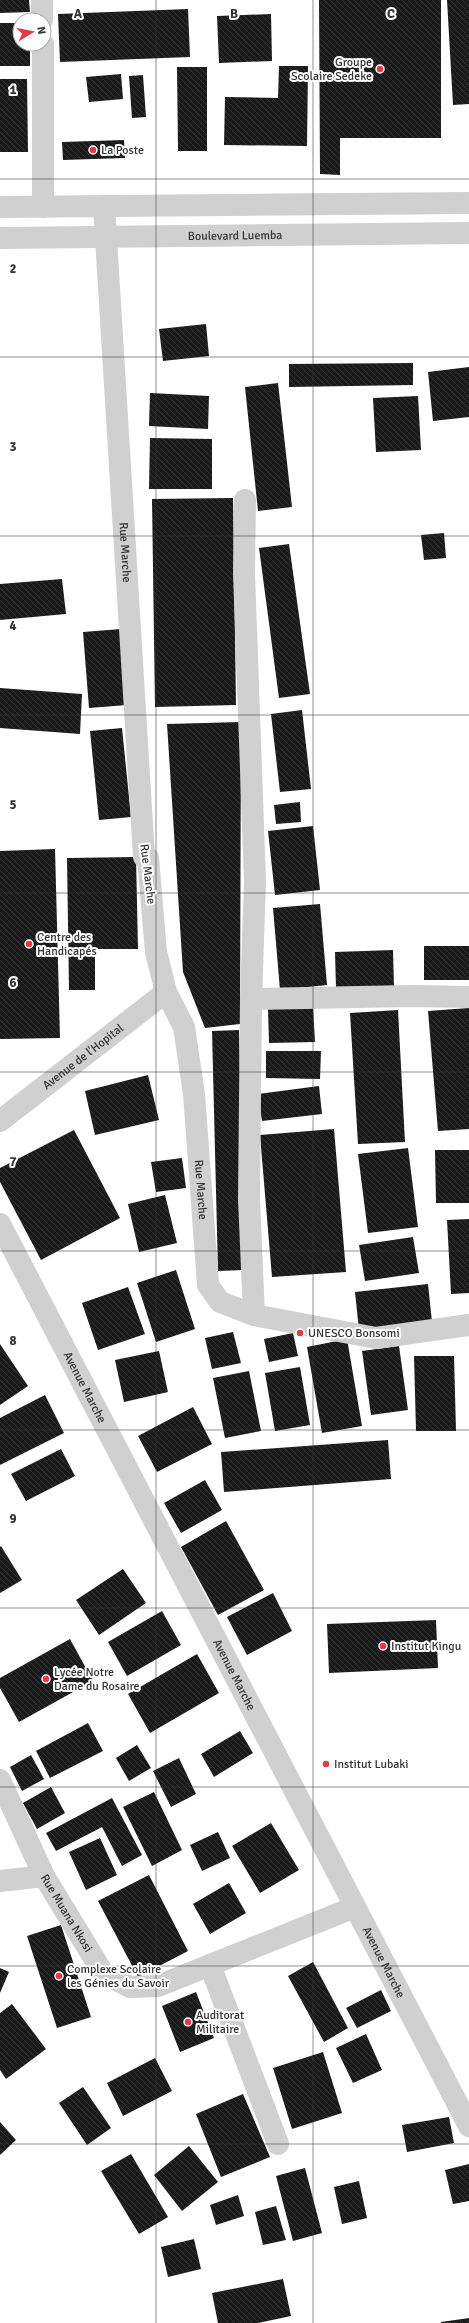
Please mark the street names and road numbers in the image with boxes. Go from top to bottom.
street label: Boulevard Luemba [188,228,282,244]
street label: Rue Marche [115,522,134,583]
street label: Rue Marche [136,843,159,905]
street label: Avenue de l'Hopital [40,1020,127,1093]
street label: Rue Marche [191,1159,210,1220]
street label: Avenue Marche [60,1349,109,1426]
street label: Avenue Marche [209,1637,259,1713]
street label: Rue Muana Nkosi [37,1872,96,1955]
street label: Avenue Marche [359,1924,408,2001]

